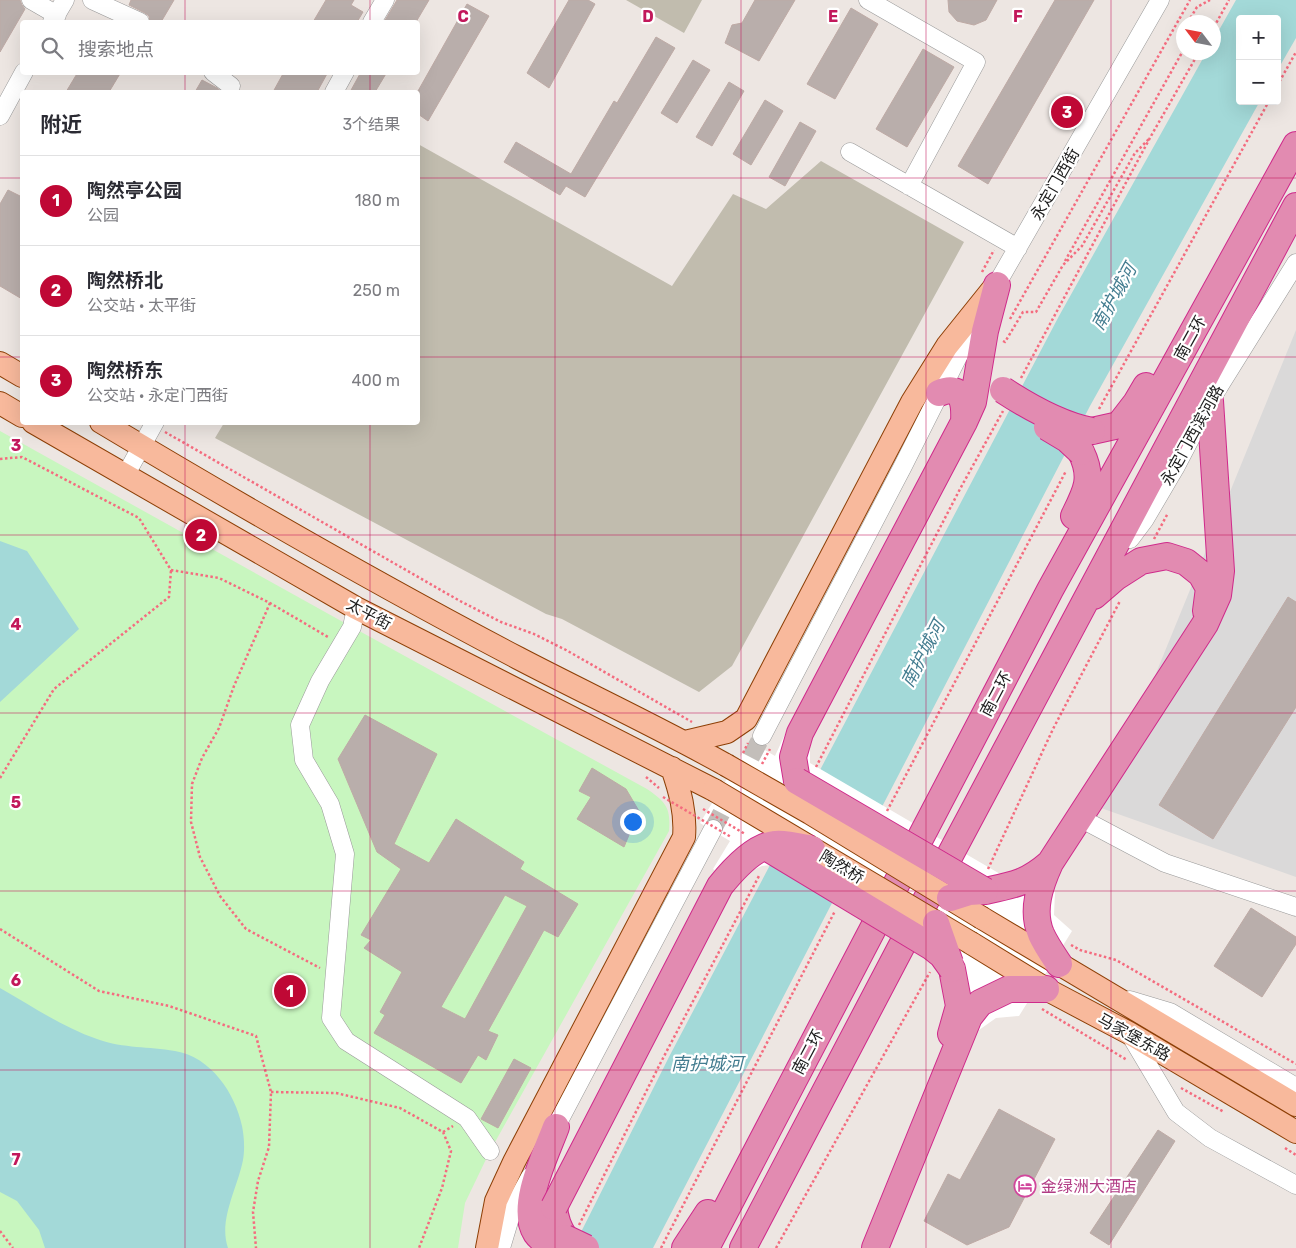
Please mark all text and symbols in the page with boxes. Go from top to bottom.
text: C [457,7,469,26]
text: D [642,7,654,26]
text: E [828,7,838,26]
text: F [1013,7,1023,26]
north arrow [1176,15,1221,60]
map controls [1236,15,1281,105]
button: + [1236,15,1281,60]
search box [20,20,420,75]
icon: search [38,34,66,62]
text: 搜索地点 [78,38,154,61]
button: − [1236,60,1281,105]
pin: 3 [1051,93,1083,131]
text: 附近 [40,112,82,137]
text: 3个结果 [342,115,400,134]
street label: 永定门西街 [1027,145,1083,223]
text: 陶然亭公园 [87,179,182,202]
text: 1 [52,191,60,210]
text: 180 m [355,191,400,210]
text: 公园 [87,206,119,225]
water label: 南护城河 [1087,258,1143,334]
text: 陶然桥北 [87,269,163,292]
text: 2 [51,281,61,300]
text: 250 m [353,281,400,300]
text: 公交站 · 太平街 [87,296,196,315]
street label: 南二环 [1170,312,1210,364]
text: 陶然桥东 [87,359,163,382]
text: 3 [51,371,61,390]
text: 400 m [352,371,400,390]
street label: 永定门西滨河路 [1157,381,1227,489]
text: 公交站 · 永定门西街 [87,386,228,405]
text: 3 [11,436,21,455]
pin: 2 [185,516,217,554]
street label: 太平街 [343,594,395,634]
water label: 南护城河 [896,614,951,691]
text: 4 [11,615,22,634]
street label: 南二环 [976,668,1016,720]
text: 5 [11,793,21,812]
your location [620,809,646,835]
street label: 陶然桥 [817,846,867,888]
text: 6 [11,971,21,990]
pin: 1 [274,972,306,1010]
street label: 马家堡东路 [1094,1009,1174,1065]
street label: 南二环 [788,1026,828,1078]
water label: 南护城河 [671,1053,746,1075]
text: 7 [11,1150,21,1169]
hotel icon: 金绿洲大酒店 [1013,1174,1037,1198]
place label: 金绿洲大酒店 [1041,1177,1137,1196]

